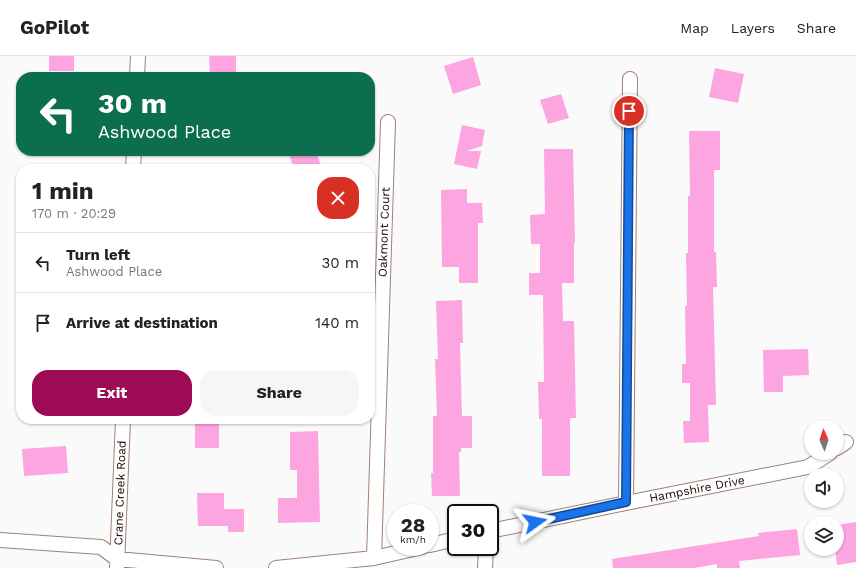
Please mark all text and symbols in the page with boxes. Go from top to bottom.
text: GoPilot [20,16,89,39]
text: Map [680,20,709,36]
text: Layers [731,20,775,36]
text: Share [797,20,836,36]
text: 30 m [98,87,167,120]
icon: left [32,88,84,140]
pin [612,94,646,128]
icon: arrive [618,100,640,122]
text: Ashwood Place [98,121,231,142]
text: 1 min [32,177,94,205]
button: close [317,177,359,219]
street label: Oakmont Court [375,187,393,277]
text: 170 m · 20:29 [32,206,116,221]
text: Turn left [66,246,130,264]
icon: left [32,252,54,274]
text: 30 m [322,254,359,272]
text: Ashwood Place [66,264,162,279]
icon: arrive [32,312,54,334]
text: Arrive at destination [66,314,218,332]
text: 140 m [315,314,359,332]
button: Exit [32,370,192,416]
button: Share [200,370,359,416]
north arrow [804,420,844,460]
map controls [804,420,844,556]
street label: Crane Creek Road [111,440,129,546]
button: sound [804,468,844,508]
street label: Hampshire Drive [648,473,746,505]
position arrow [514,501,556,543]
speed limit sign: 30 [447,504,499,556]
text: 28 [401,513,425,537]
button: layers [804,516,844,556]
text: km/h [400,534,426,545]

